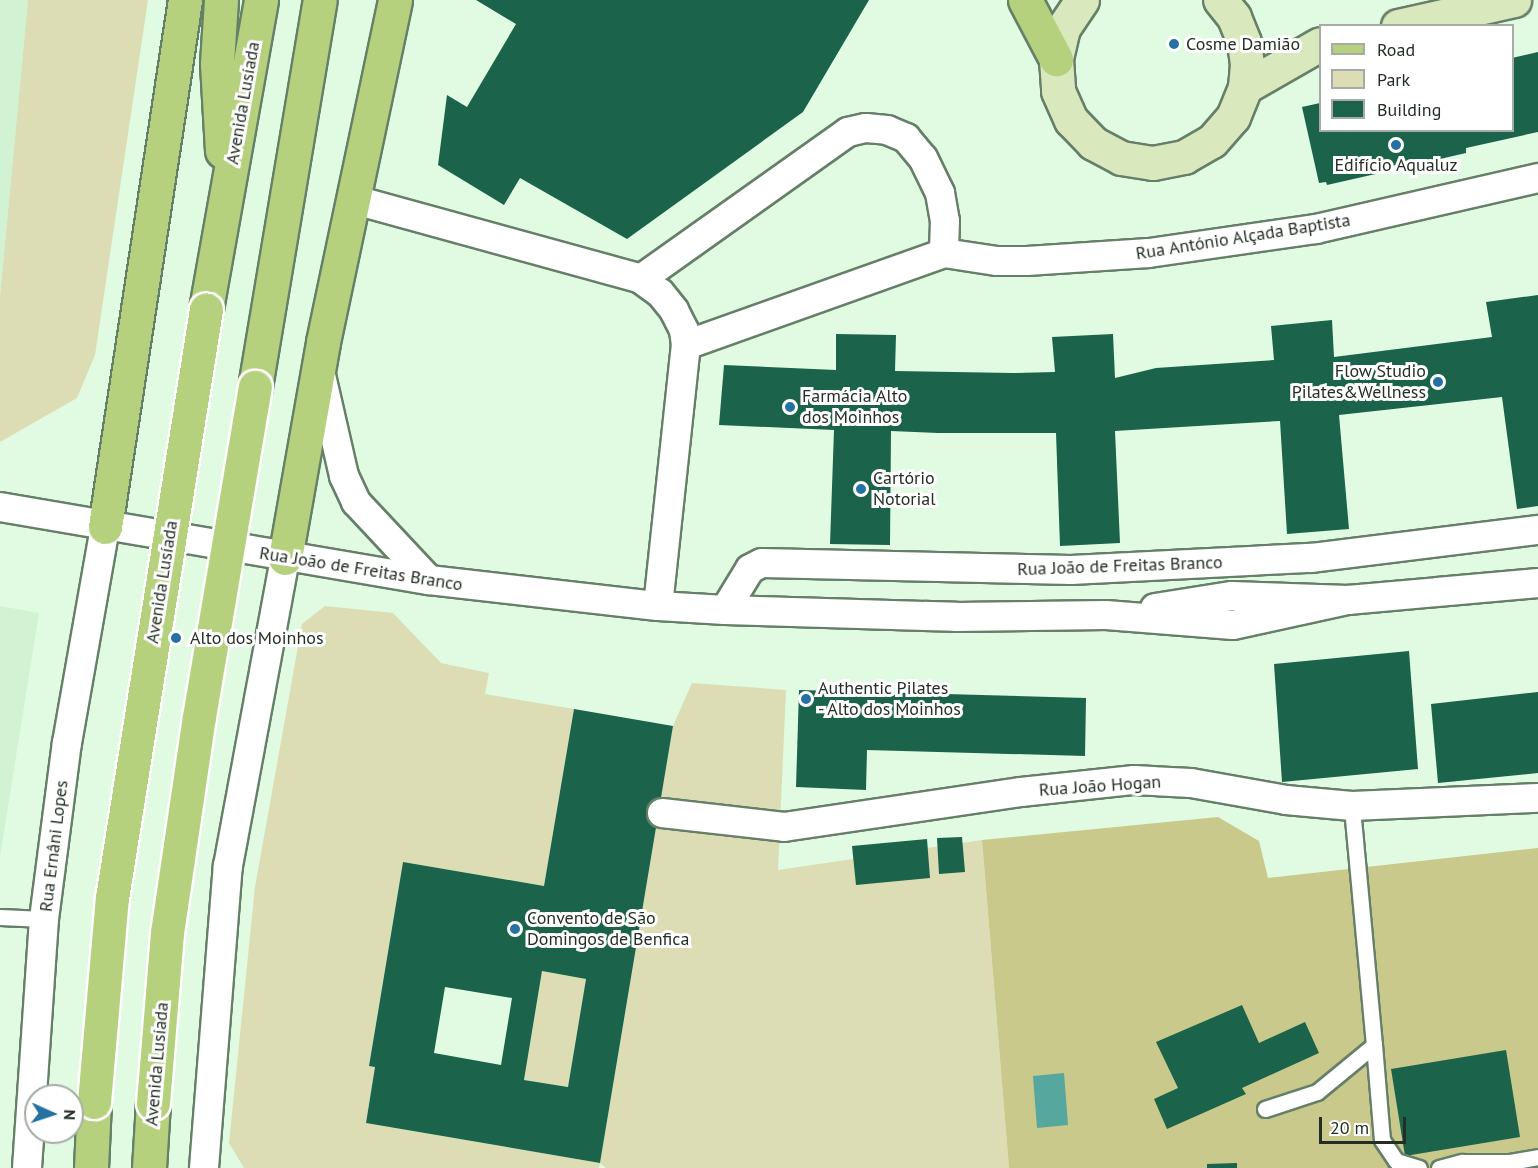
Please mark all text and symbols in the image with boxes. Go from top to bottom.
legend [1319,24,1514,132]
place label: Cosme Damião [1186,33,1300,55]
marker: Cosme Damião [1167,37,1181,51]
text: Road [1377,38,1415,61]
street label: Avenida Lusíada [222,40,264,166]
text: Park [1377,68,1410,91]
text: Building [1377,98,1441,121]
marker: Edifício Aqualuz [1389,138,1403,152]
place label: Edifício Aqualuz [1334,154,1458,176]
street label: Rua António Alçada Baptista [1134,209,1352,265]
place label: Flow Studio Pilates&Wellness [1292,361,1426,404]
marker: Flow Studio Pilates&Wellness [1431,375,1445,389]
place label: Farmácia Alto dos Moinhos [802,386,908,428]
marker: Farmácia Alto dos Moinhos [783,400,797,414]
place label: Cartório Notorial [873,468,935,510]
marker: Cartório Notorial [854,482,868,496]
street label: Avenida Lusíada [142,519,182,645]
street label: Rua João de Freitas Branco [258,542,464,596]
street label: Rua João de Freitas Branco [1017,552,1223,580]
place label: Alto dos Moinhos [190,627,323,649]
marker: Alto dos Moinhos [167,629,185,647]
place label: Authentic Pilates - Alto dos Moinhos [818,678,963,720]
marker: Authentic Pilates - Alto dos Moinhos [799,692,813,706]
street label: Rua João Hogan [1038,771,1162,801]
street label: Rua Ernâni Lopes [35,779,73,913]
place label: Convento de São Domingos de Benfica [527,908,689,950]
marker: Convento de São Domingos de Benfica [508,922,522,936]
street label: Avenida Lusíada [141,1001,173,1127]
north arrow [24,1084,84,1144]
scale bar [1322,1105,1409,1143]
text: N [60,1109,80,1121]
text: 20 m [1330,1116,1369,1139]

